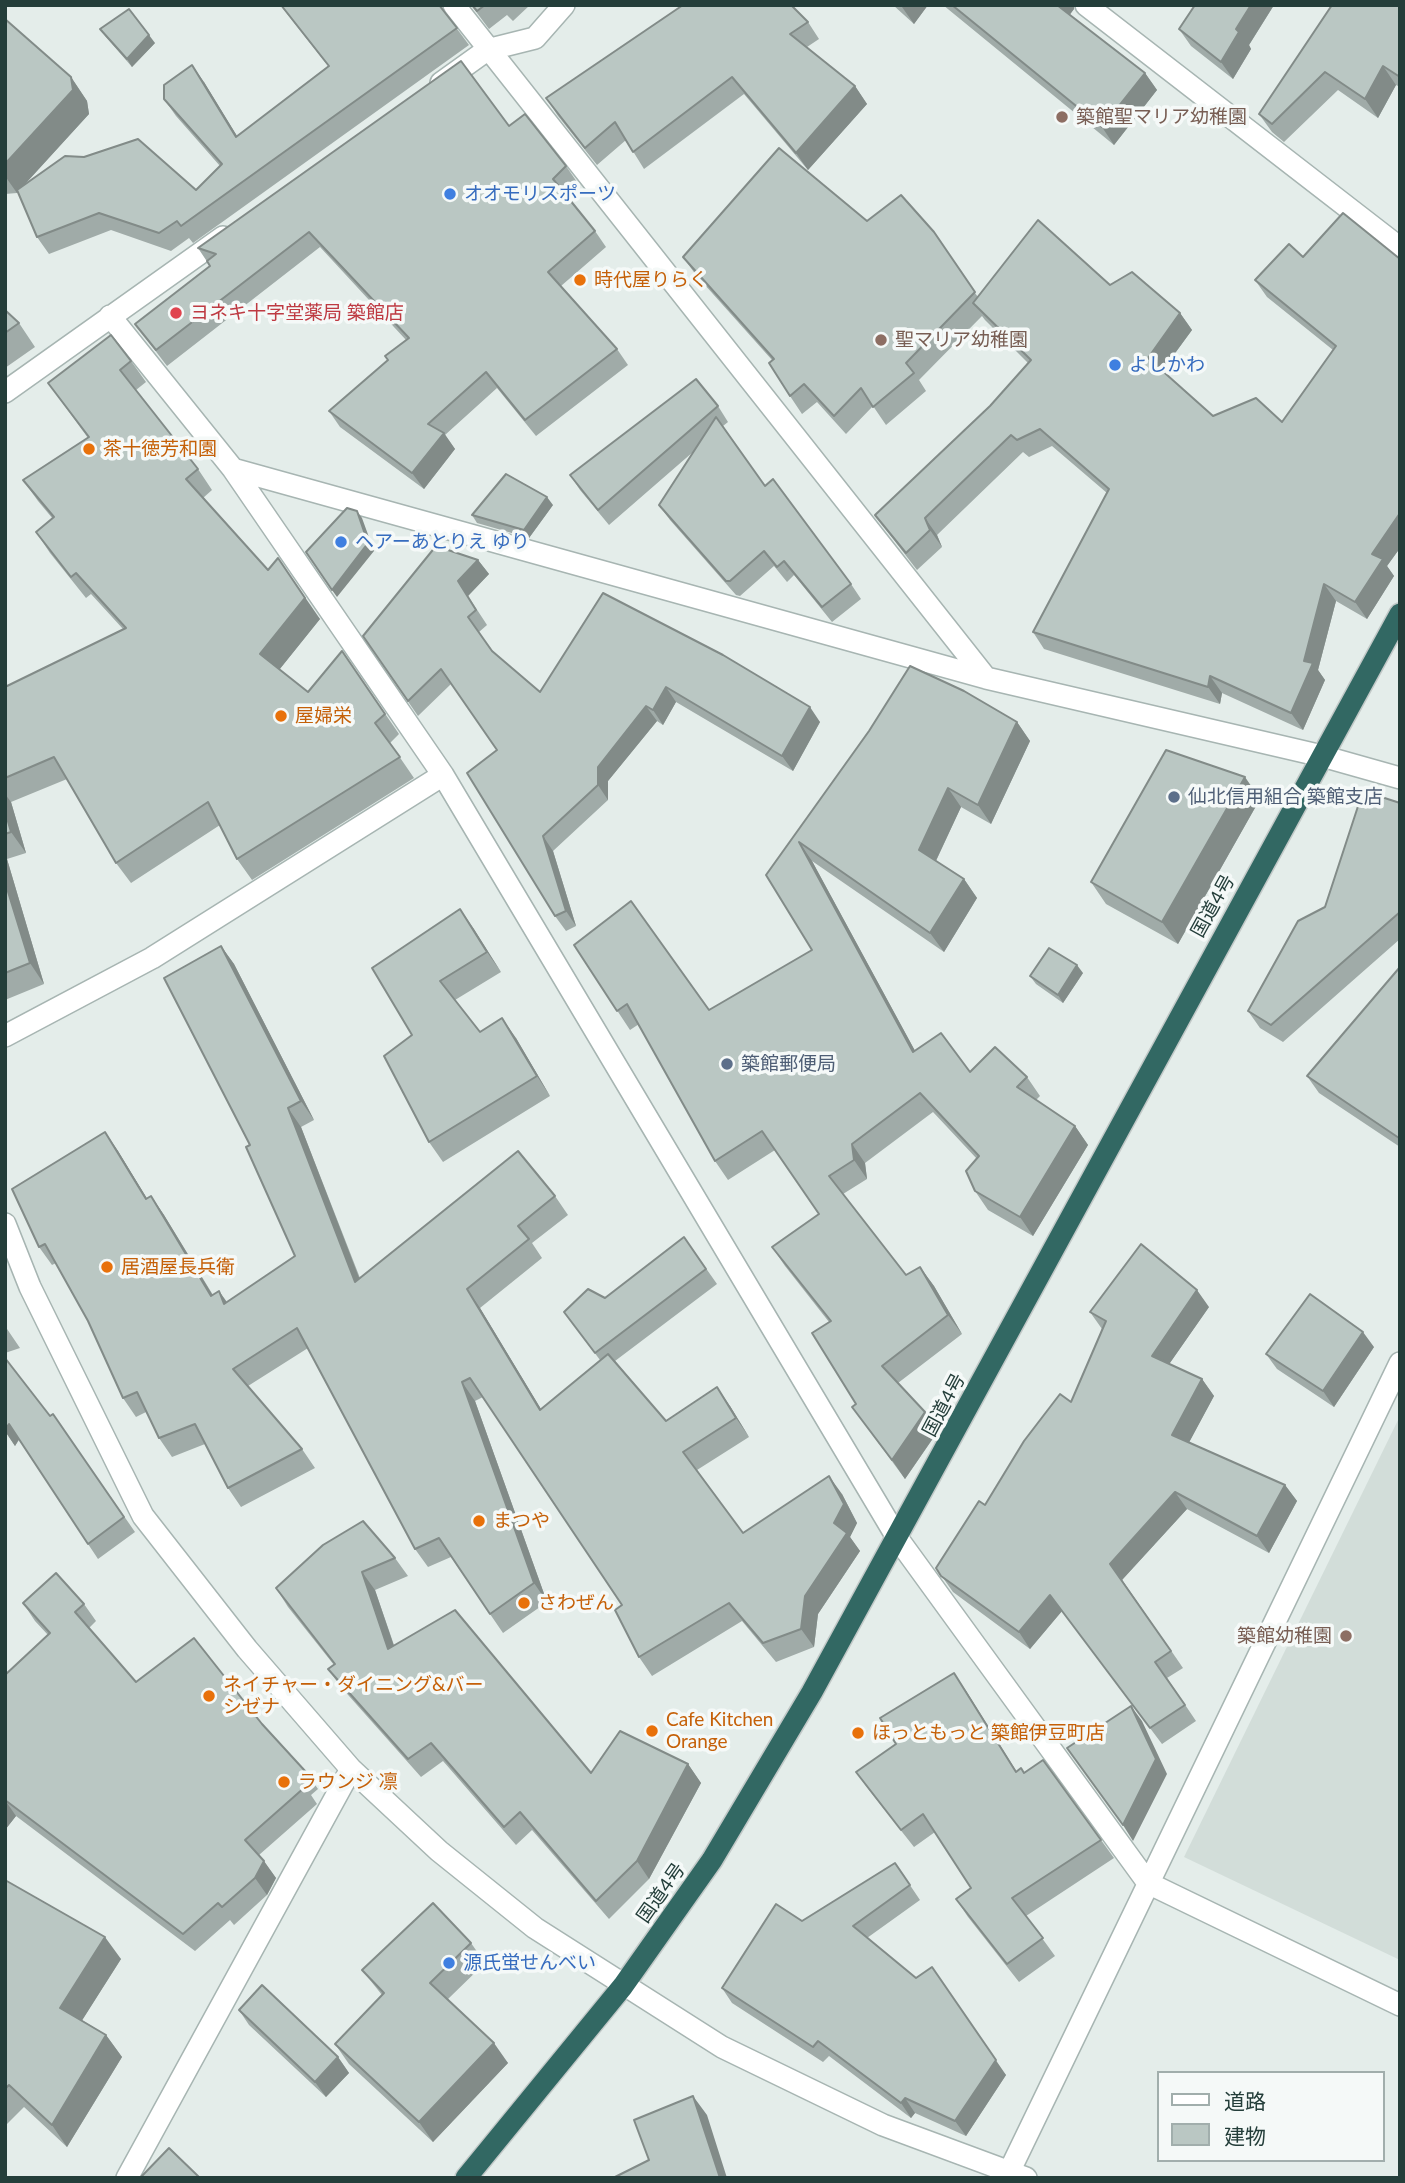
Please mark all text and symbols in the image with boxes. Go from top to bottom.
place label: 築館聖マリア幼稚園 [1076,106,1247,128]
marker: 築館聖マリア幼稚園 [1054,109,1070,125]
place label: オオモリスポーツ [464,183,616,205]
marker: オオモリスポーツ [442,186,458,202]
place label: 時代屋りらく [594,269,708,291]
marker: 時代屋りらく [572,272,588,288]
place label: ヨネキ十字堂薬局 築館店 [190,302,404,324]
marker: ヨネキ十字堂薬局 築館店 [168,305,184,321]
place label: 聖マリア幼稚園 [895,329,1028,351]
marker: 聖マリア幼稚園 [873,332,889,348]
place label: よしかわ [1129,354,1205,376]
marker: よしかわ [1107,357,1123,373]
place label: 茶十徳芳和園 [103,438,217,460]
marker: 茶十徳芳和園 [81,441,97,457]
place label: ヘアーあとりえ ゆり [355,531,530,553]
marker: ヘアーあとりえ ゆり [333,534,349,550]
place label: 屋婦栄 [295,705,352,727]
marker: 屋婦栄 [273,708,289,724]
place label: 仙北信用組合 築館支店 [1188,786,1383,808]
marker: 仙北信用組合 築館支店 [1166,789,1182,805]
street label: 国道4号 [1187,871,1239,941]
place label: 築館郵便局 [741,1053,836,1075]
marker: 築館郵便局 [719,1056,735,1072]
place label: 居酒屋長兵衛 [121,1256,235,1278]
marker: 居酒屋長兵衛 [99,1259,115,1275]
street label: 国道4号 [918,1370,970,1440]
place label: まつや [493,1510,550,1532]
marker: まつや [471,1513,487,1529]
place label: さわぜん [538,1592,614,1614]
marker: さわぜん [516,1595,532,1611]
place label: 築館幼稚園 [1237,1625,1332,1647]
marker: 築館幼稚園 [1338,1628,1354,1644]
place label: ネイチャー・ダイニング&バー シゼナ [223,1674,484,1718]
marker: ネイチャー・ダイニング&バー シゼナ [201,1688,217,1704]
place label: Cafe Kitchen Orange [666,1709,773,1753]
place label: ほっともっと 築館伊豆町店 [872,1722,1105,1744]
marker: Cafe Kitchen Orange [644,1723,660,1739]
marker: ほっともっと 築館伊豆町店 [850,1725,866,1741]
place label: ラウンジ 凛 [298,1771,398,1793]
marker: ラウンジ 凛 [276,1774,292,1790]
street label: 国道4号 [632,1859,690,1927]
place label: 源氏蛍せんべい [463,1952,596,1974]
marker: 源氏蛍せんべい [441,1955,457,1971]
legend [1156,2071,1384,2162]
text: 道路 [1224,2088,1266,2113]
text: 建物 [1224,2123,1266,2148]

